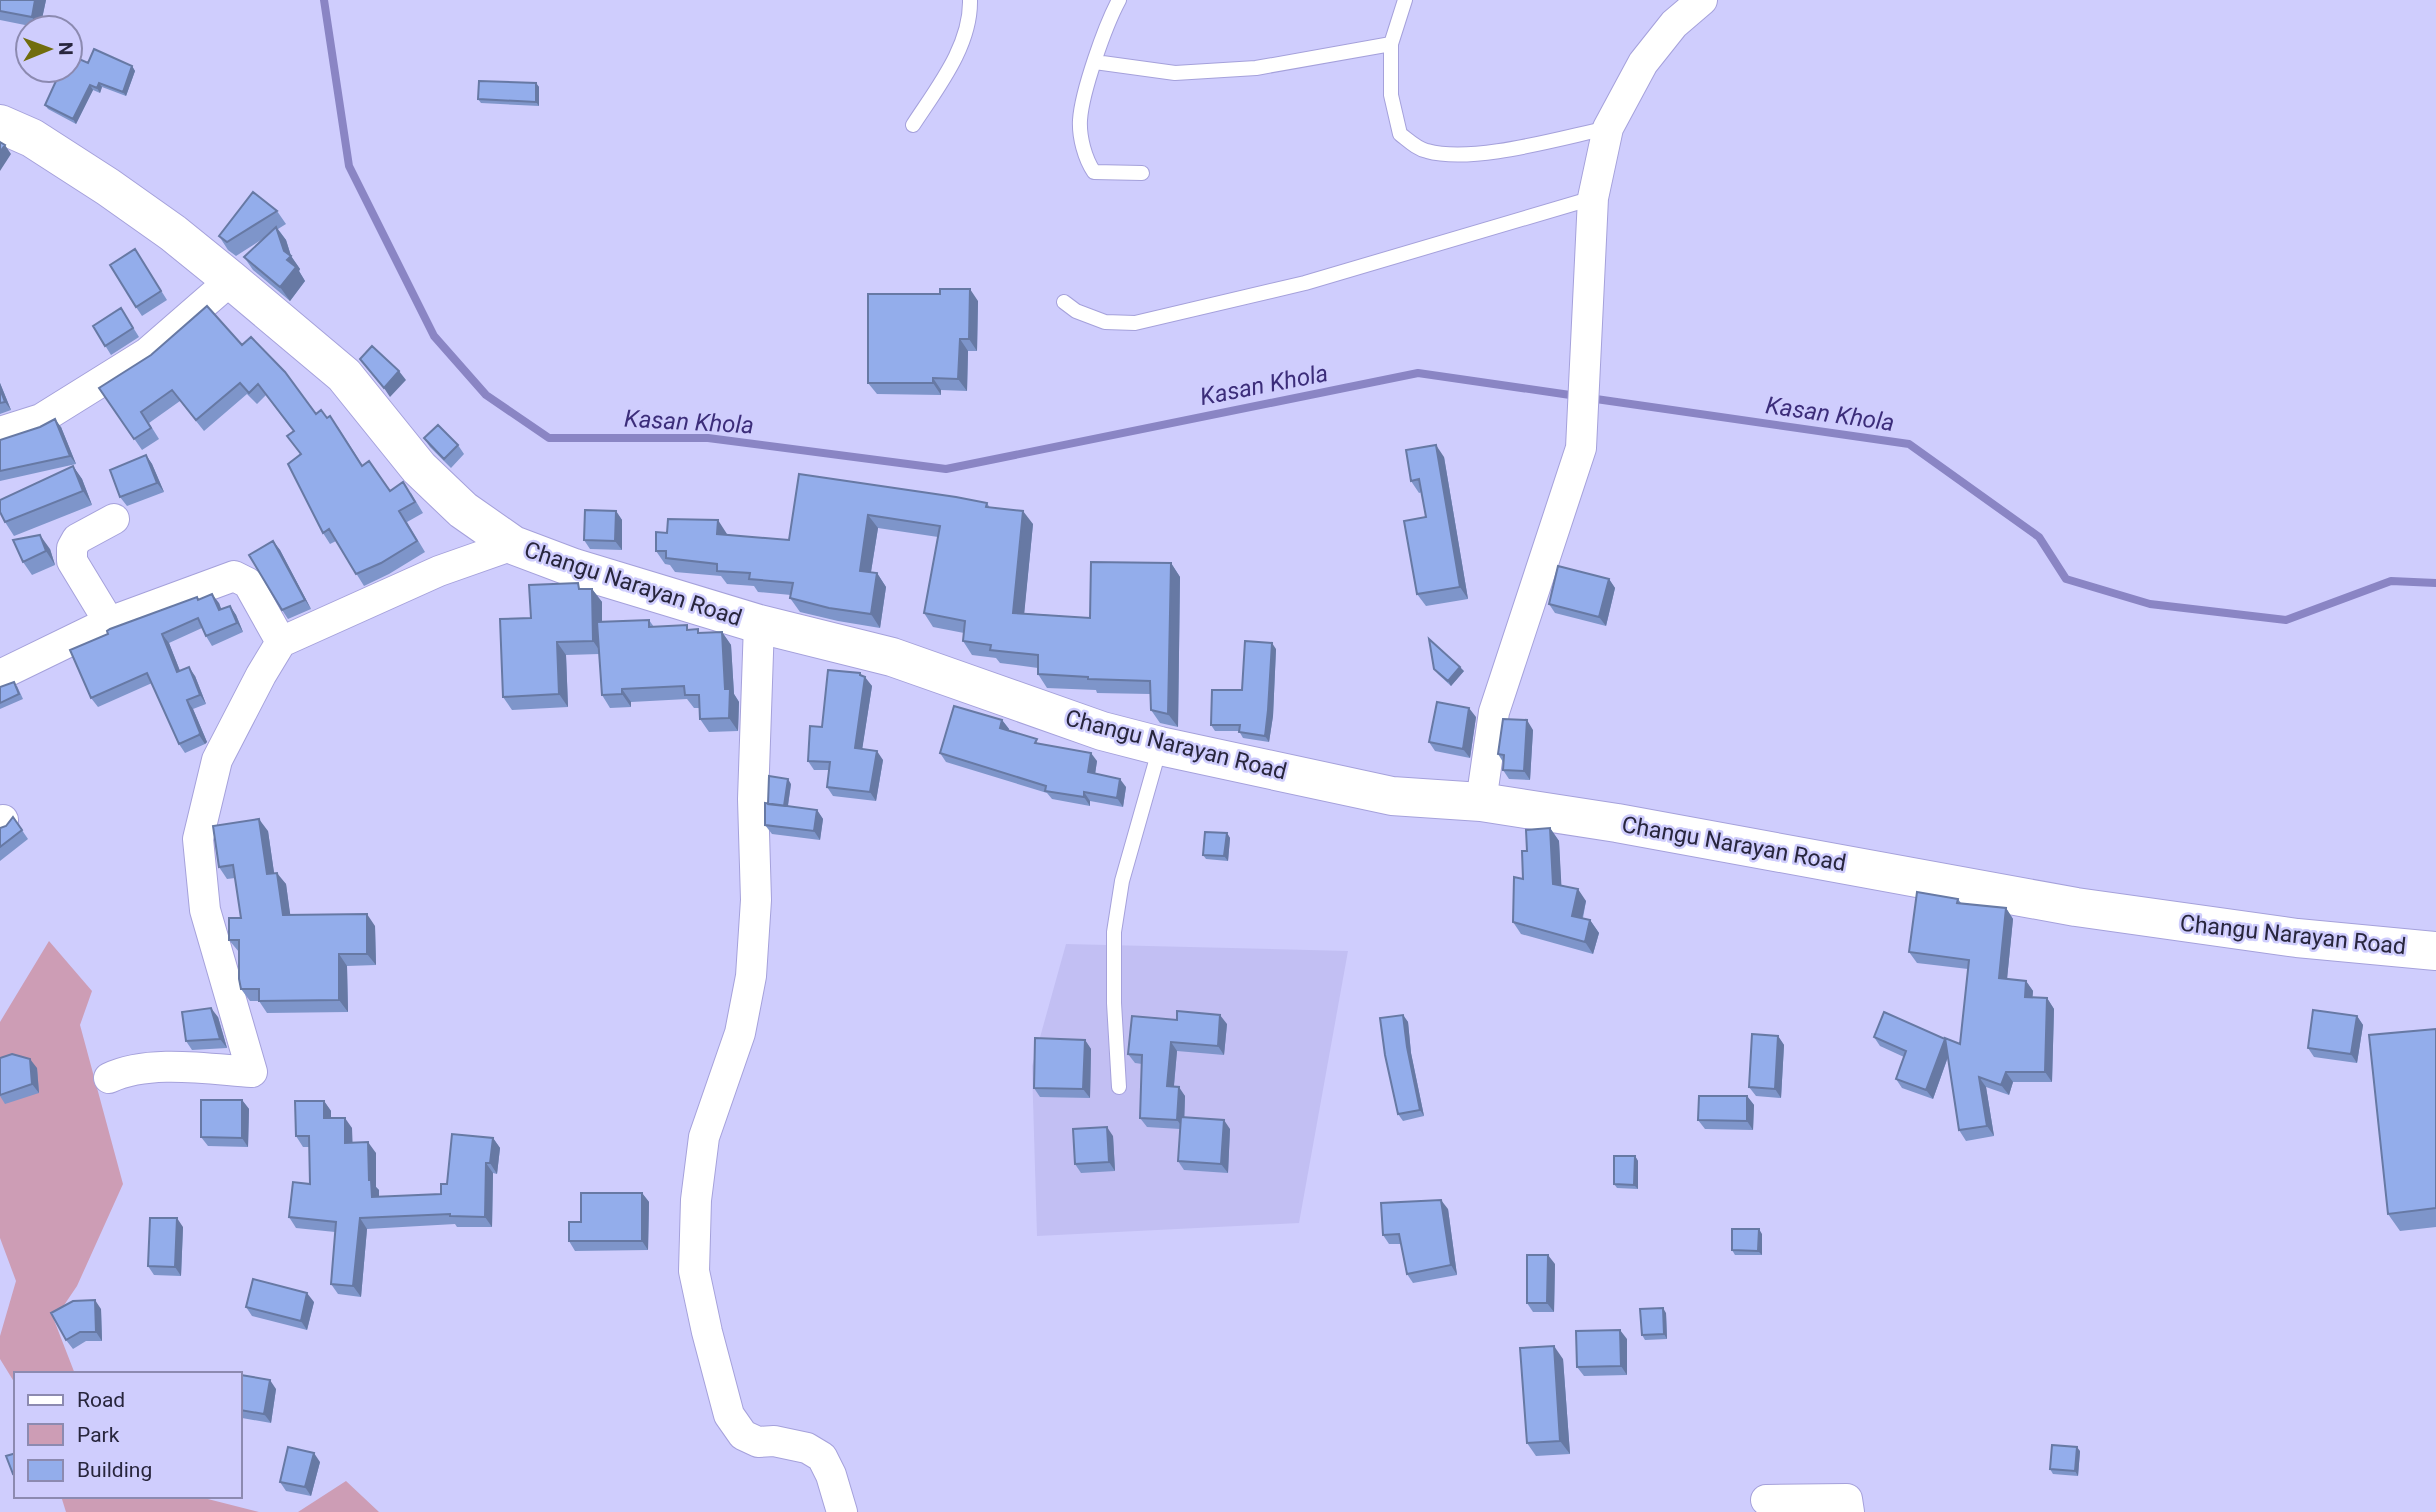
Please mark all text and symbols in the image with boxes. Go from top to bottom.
north arrow [14,14,84,84]
text: N [54,42,77,56]
water label: Kasan Khola [1198,359,1330,411]
water label: Kasan Khola [1764,391,1896,437]
water label: Kasan Khola [623,405,755,439]
street label: Changu Narayan Road [521,536,745,632]
street label: Changu Narayan Road [1063,704,1289,786]
street label: Changu Narayan Road [1620,811,1848,877]
street label: Changu Narayan Road [2179,910,2407,960]
legend [14,1372,242,1498]
text: Road [77,1388,125,1412]
text: Park [77,1423,120,1447]
text: Building [77,1458,152,1482]

